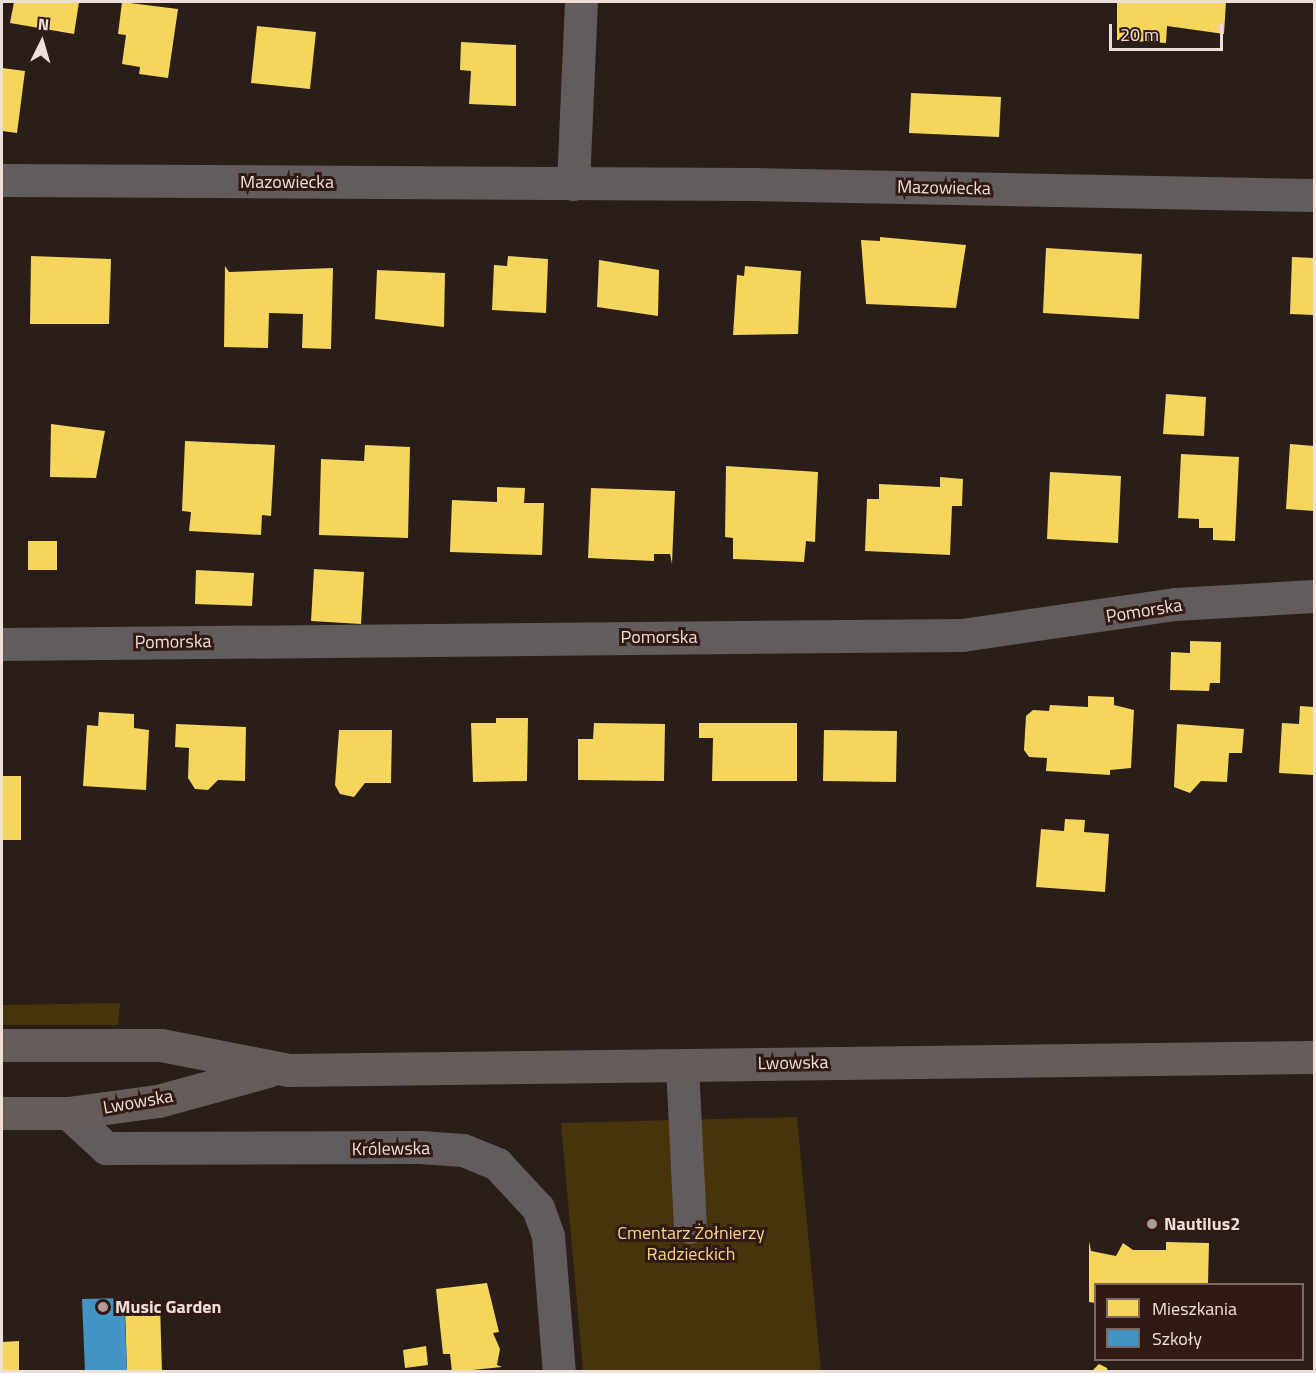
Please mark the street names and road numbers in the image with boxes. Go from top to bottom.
street label: Mazowiecka [240,171,334,193]
street label: Mazowiecka [897,176,991,200]
street label: Pomorska [1104,594,1184,628]
street label: Pomorska [621,626,697,648]
street label: Pomorska [134,631,212,653]
street label: Lwowska [758,1052,828,1074]
street label: Lwowska [101,1085,175,1119]
street label: Królewska [352,1138,430,1160]

